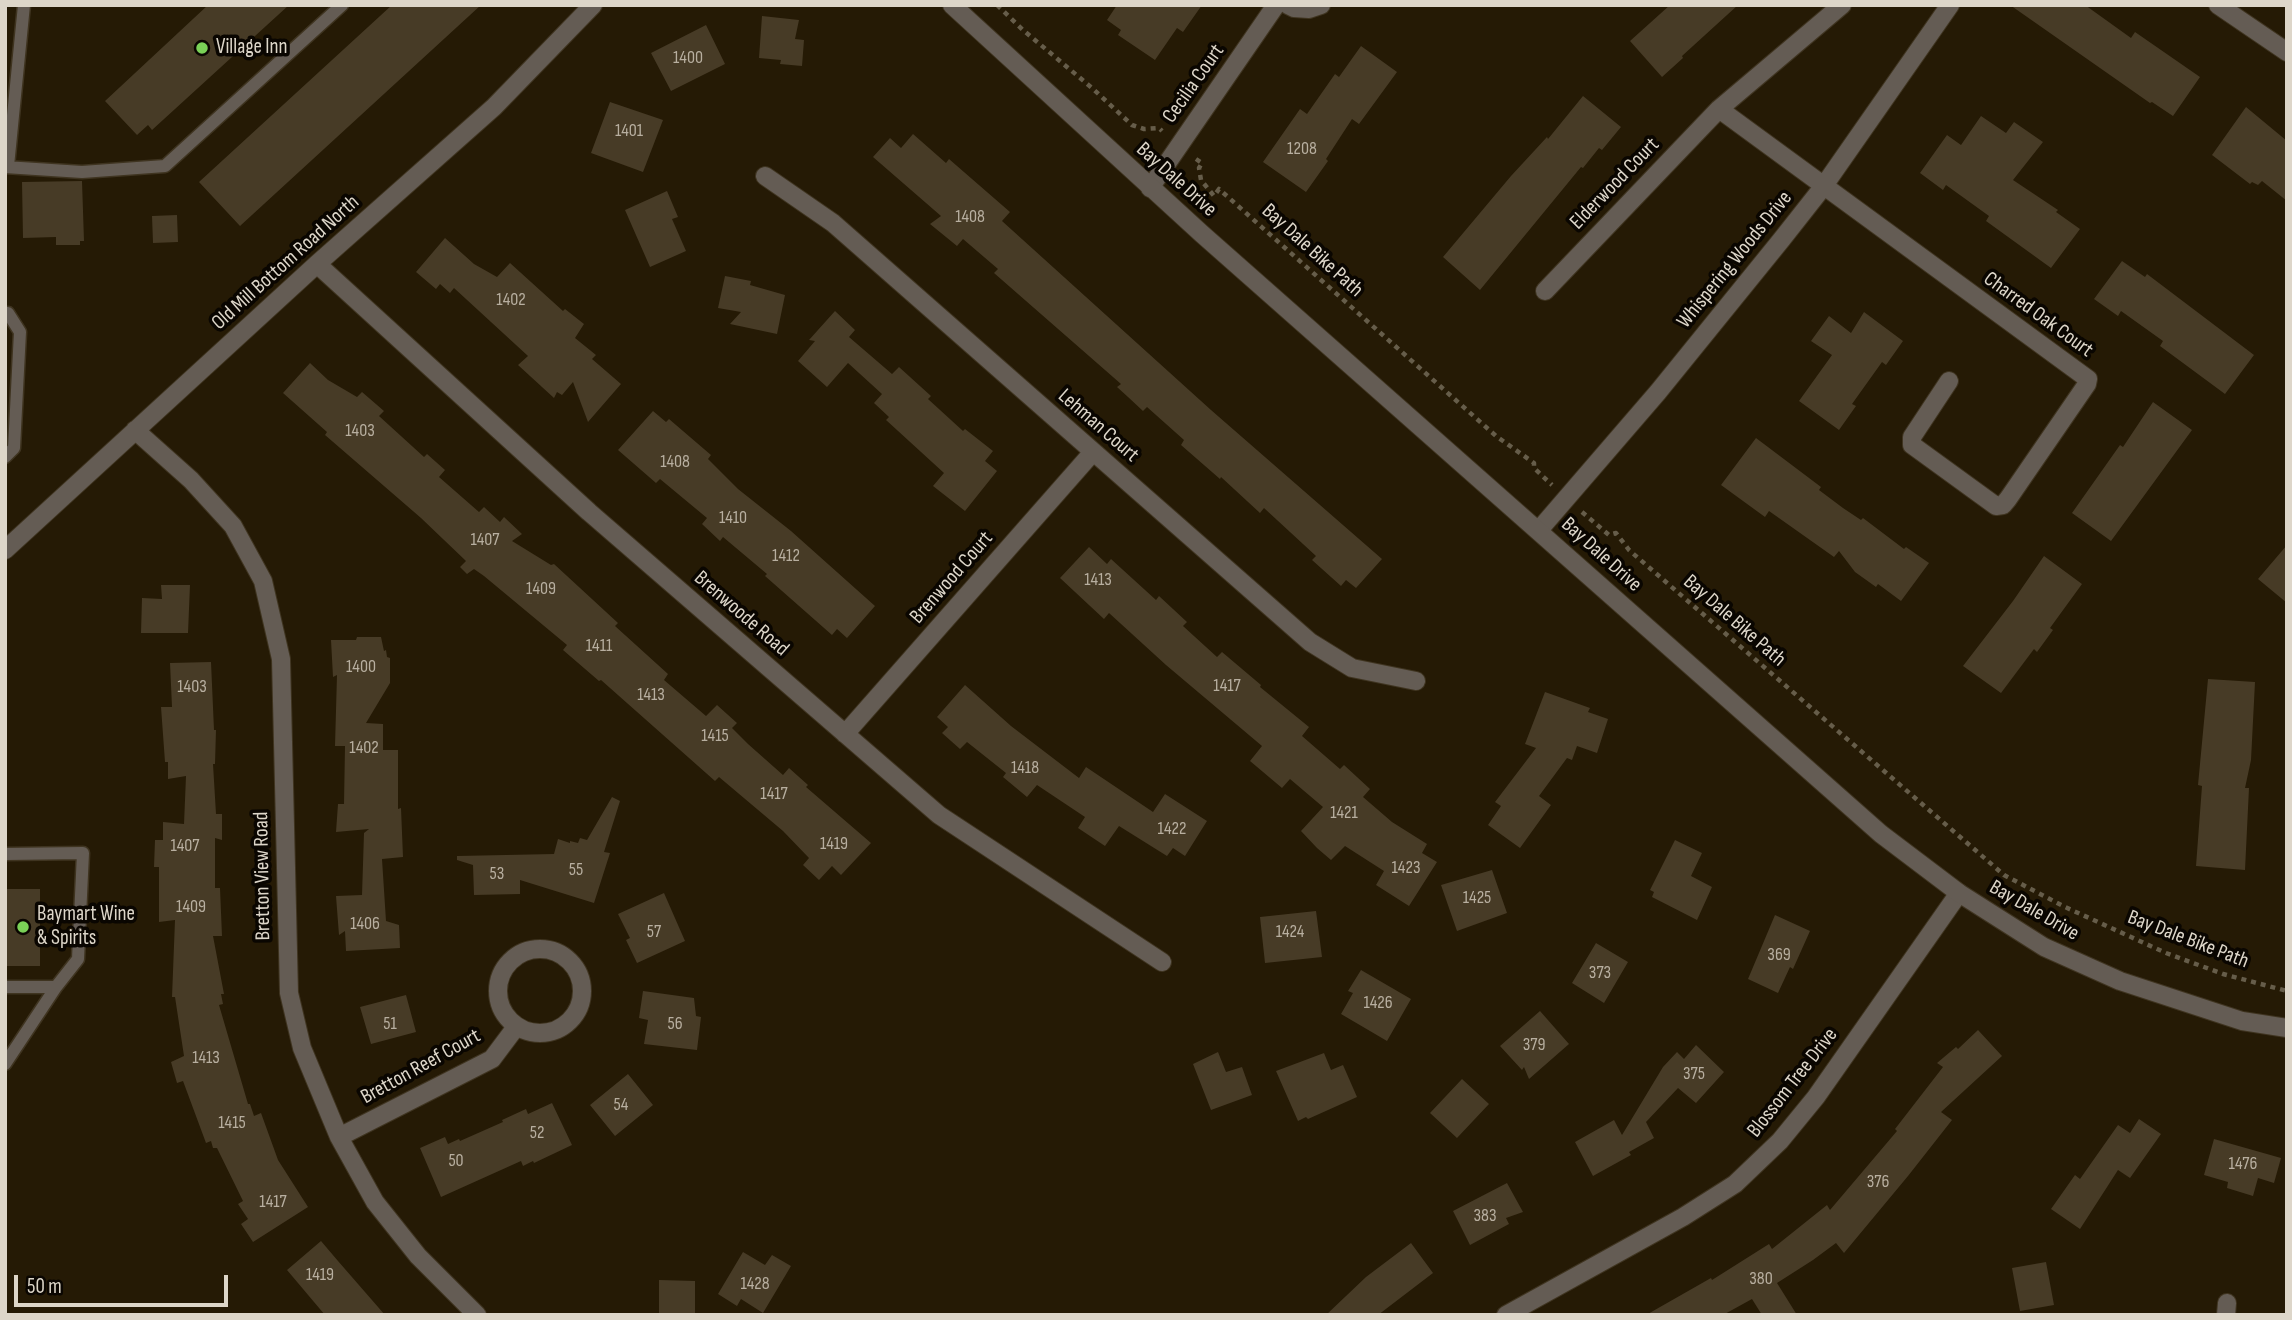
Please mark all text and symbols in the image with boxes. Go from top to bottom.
place label: Village Inn [216,35,288,61]
marker: Village Inn [194,40,210,56]
street label: Cecilia Court [1158,40,1230,128]
house number: 1400 [673,47,703,69]
house number: 1401 [615,120,643,142]
street label: Elderwood Court [1565,133,1665,235]
street label: Bay Dale Drive [1131,137,1221,223]
house number: 1208 [1287,138,1317,160]
street label: Whispering Woods Drive [1672,186,1798,334]
street label: Old Mill Bottom Road North [207,190,365,336]
street label: Bay Dale Bike Path [1256,199,1368,303]
house number: 1408 [955,206,985,228]
street label: Charred Oak Court [1978,267,2098,363]
house number: 1402 [496,289,526,311]
street label: Lehman Court [1052,384,1144,468]
house number: 1403 [345,420,375,442]
house number: 1408 [660,451,690,473]
house number: 1410 [719,507,747,529]
street label: Bay Dale Drive [1556,512,1646,598]
street label: Brenwood Court [905,527,999,629]
house number: 1407 [470,529,500,551]
house number: 1412 [772,545,800,567]
street label: Brenwoode Road [689,566,793,662]
house number: 1413 [1084,569,1112,591]
street label: Bay Dale Bike Path [1678,570,1790,672]
house number: 1409 [526,578,556,600]
house number: 1411 [586,635,612,657]
house number: 1400 [346,656,376,678]
house number: 1417 [1213,675,1241,697]
house number: 1403 [177,676,207,698]
house number: 1413 [637,684,665,706]
house number: 1415 [701,725,729,747]
house number: 1402 [349,737,379,759]
house number: 1418 [1011,757,1039,779]
house number: 1417 [760,783,788,805]
house number: 1421 [1330,802,1358,824]
street label: Bretton View Road [249,811,277,941]
house number: 1422 [1158,818,1186,840]
house number: 1419 [820,833,848,855]
house number: 1407 [170,835,200,857]
house number: 1423 [1392,857,1420,879]
house number: 55 [569,859,583,881]
house number: 53 [490,863,504,885]
street label: Bay Dale Drive [1985,875,2083,947]
house number: 1425 [1463,887,1491,909]
house number: 1409 [176,896,206,918]
place label: Baymart Wine & Spirits [37,902,135,952]
street label: Bay Dale Bike Path [2124,905,2252,975]
house number: 1406 [350,913,380,935]
marker: Baymart Wine & Spirits [15,919,31,935]
house number: 57 [647,921,661,943]
house number: 1424 [1276,921,1304,943]
house number: 369 [1767,944,1791,966]
house number: 373 [1589,962,1611,984]
house number: 1426 [1363,992,1393,1014]
house number: 51 [383,1013,397,1035]
house number: 56 [667,1013,683,1035]
street label: Blossom Tree Drive [1742,1023,1844,1143]
street label: Bretton Reef Court [357,1024,485,1110]
house number: 379 [1523,1034,1545,1056]
house number: 1413 [192,1047,220,1069]
house number: 375 [1683,1063,1705,1085]
house number: 54 [614,1094,628,1116]
house number: 1415 [218,1112,246,1134]
house number: 52 [530,1122,544,1144]
house number: 50 [448,1150,464,1172]
house number: 1476 [2229,1153,2257,1175]
house number: 376 [1867,1171,1889,1193]
house number: 1417 [259,1191,287,1213]
house number: 383 [1474,1205,1496,1227]
scale bar [18,1260,231,1304]
house number: 1419 [306,1264,334,1286]
house number: 380 [1749,1268,1773,1290]
house number: 1428 [740,1273,770,1295]
text: 50 m [27,1274,62,1299]

